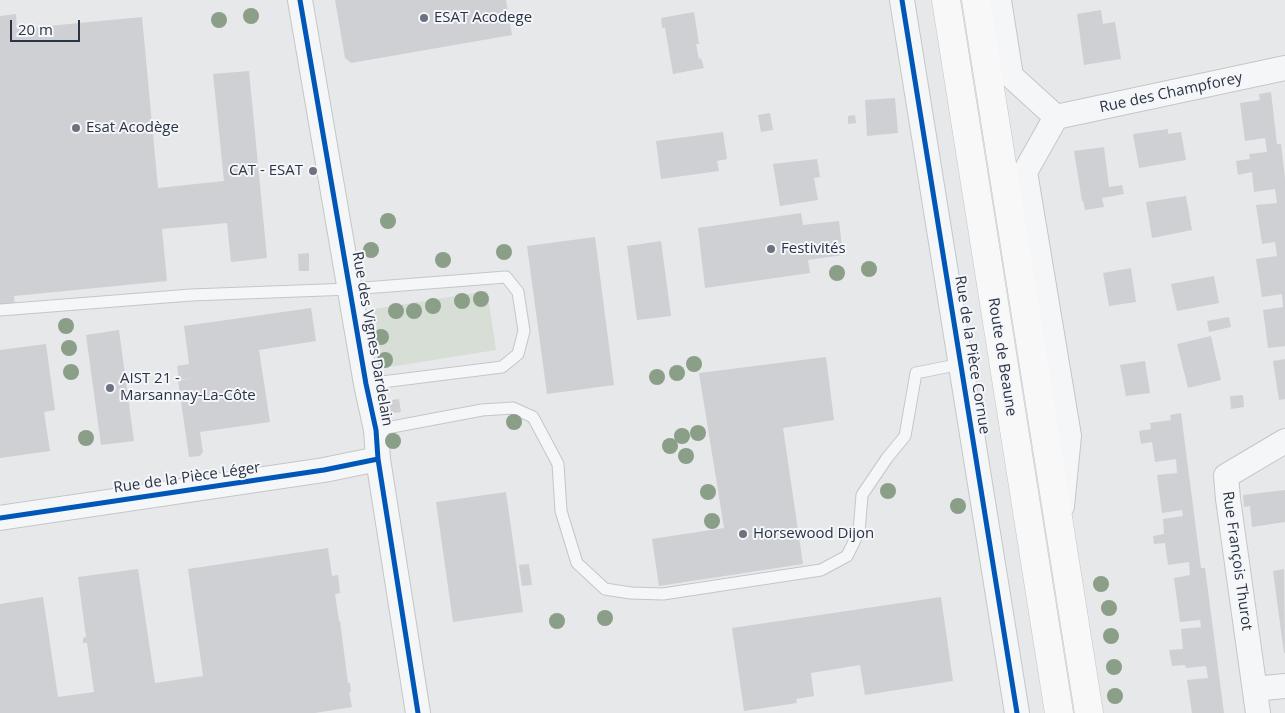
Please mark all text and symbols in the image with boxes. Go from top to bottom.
place label: ESAT Acodege [434,9,532,27]
scale bar [12,10,82,42]
marker: ESAT Acodege [418,12,430,24]
text: 20 m [18,19,53,39]
street label: Rue des Champforey [1098,69,1244,117]
place label: Esat Acodège [86,119,179,137]
marker: Esat Acodège [70,122,82,134]
place label: CAT - ESAT [229,162,303,180]
marker: CAT - ESAT [307,165,319,177]
place label: Festivités [781,240,846,258]
marker: Festivités [765,243,777,255]
street label: Rue des Vignes Dardelain [348,250,396,428]
street label: Rue de la Pièce Cornue [951,274,993,436]
street label: Route de Beaune [984,296,1020,418]
place label: AIST 21 - Marsannay-La-Côte [120,370,256,405]
marker: AIST 21 - Marsannay-La-Côte [104,382,116,394]
street label: Rue de la Pièce Léger [112,459,262,497]
street label: Rue François Thurot [1218,490,1256,632]
place label: Horsewood Dijon [753,525,874,543]
marker: Horsewood Dijon [737,528,749,540]

